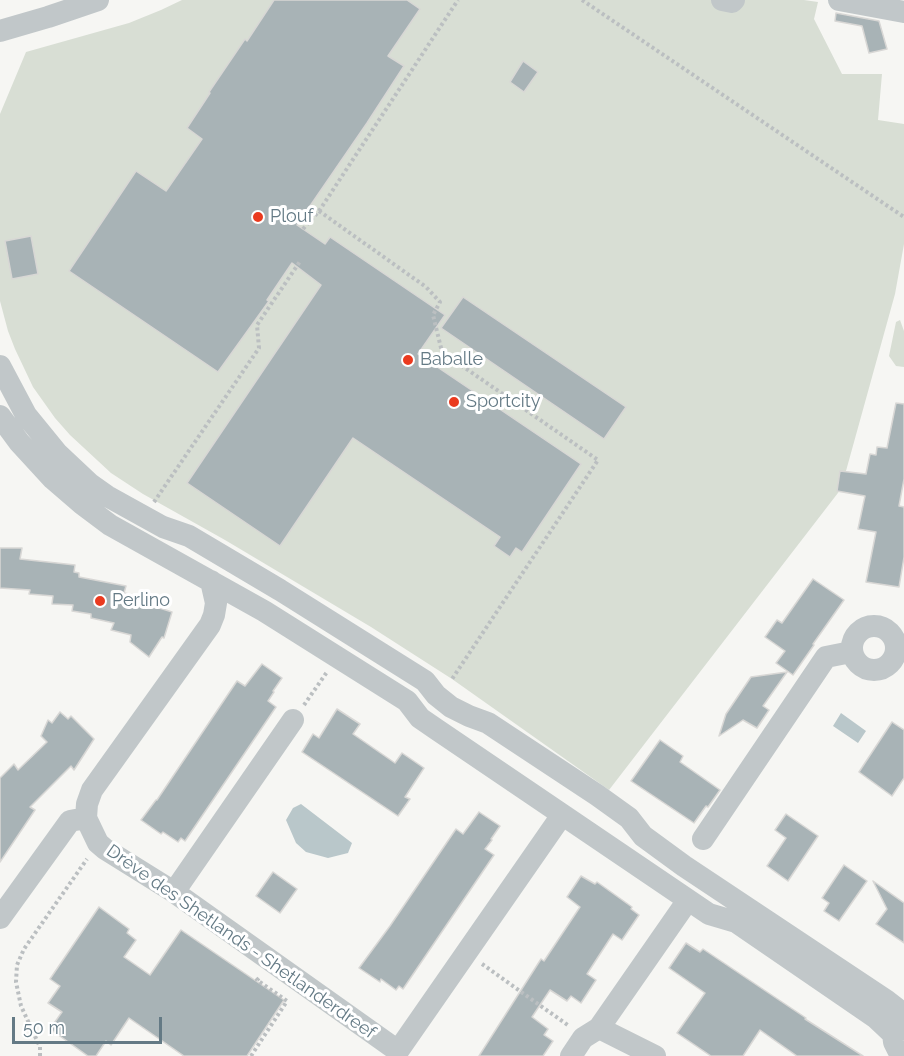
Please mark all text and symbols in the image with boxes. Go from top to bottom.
place label: Plouf [270,206,313,228]
marker: Plouf [251,210,265,224]
place label: Baballe [420,349,483,371]
marker: Baballe [401,353,415,367]
place label: Sportcity [466,391,541,413]
marker: Sportcity [447,395,461,409]
place label: Perlino [112,590,170,612]
marker: Perlino [93,594,107,608]
street label: Drève des Shetlands - Shetlanderdreef [102,840,380,1044]
scale bar [15,1005,165,1043]
text: 50 m [23,1017,65,1038]

